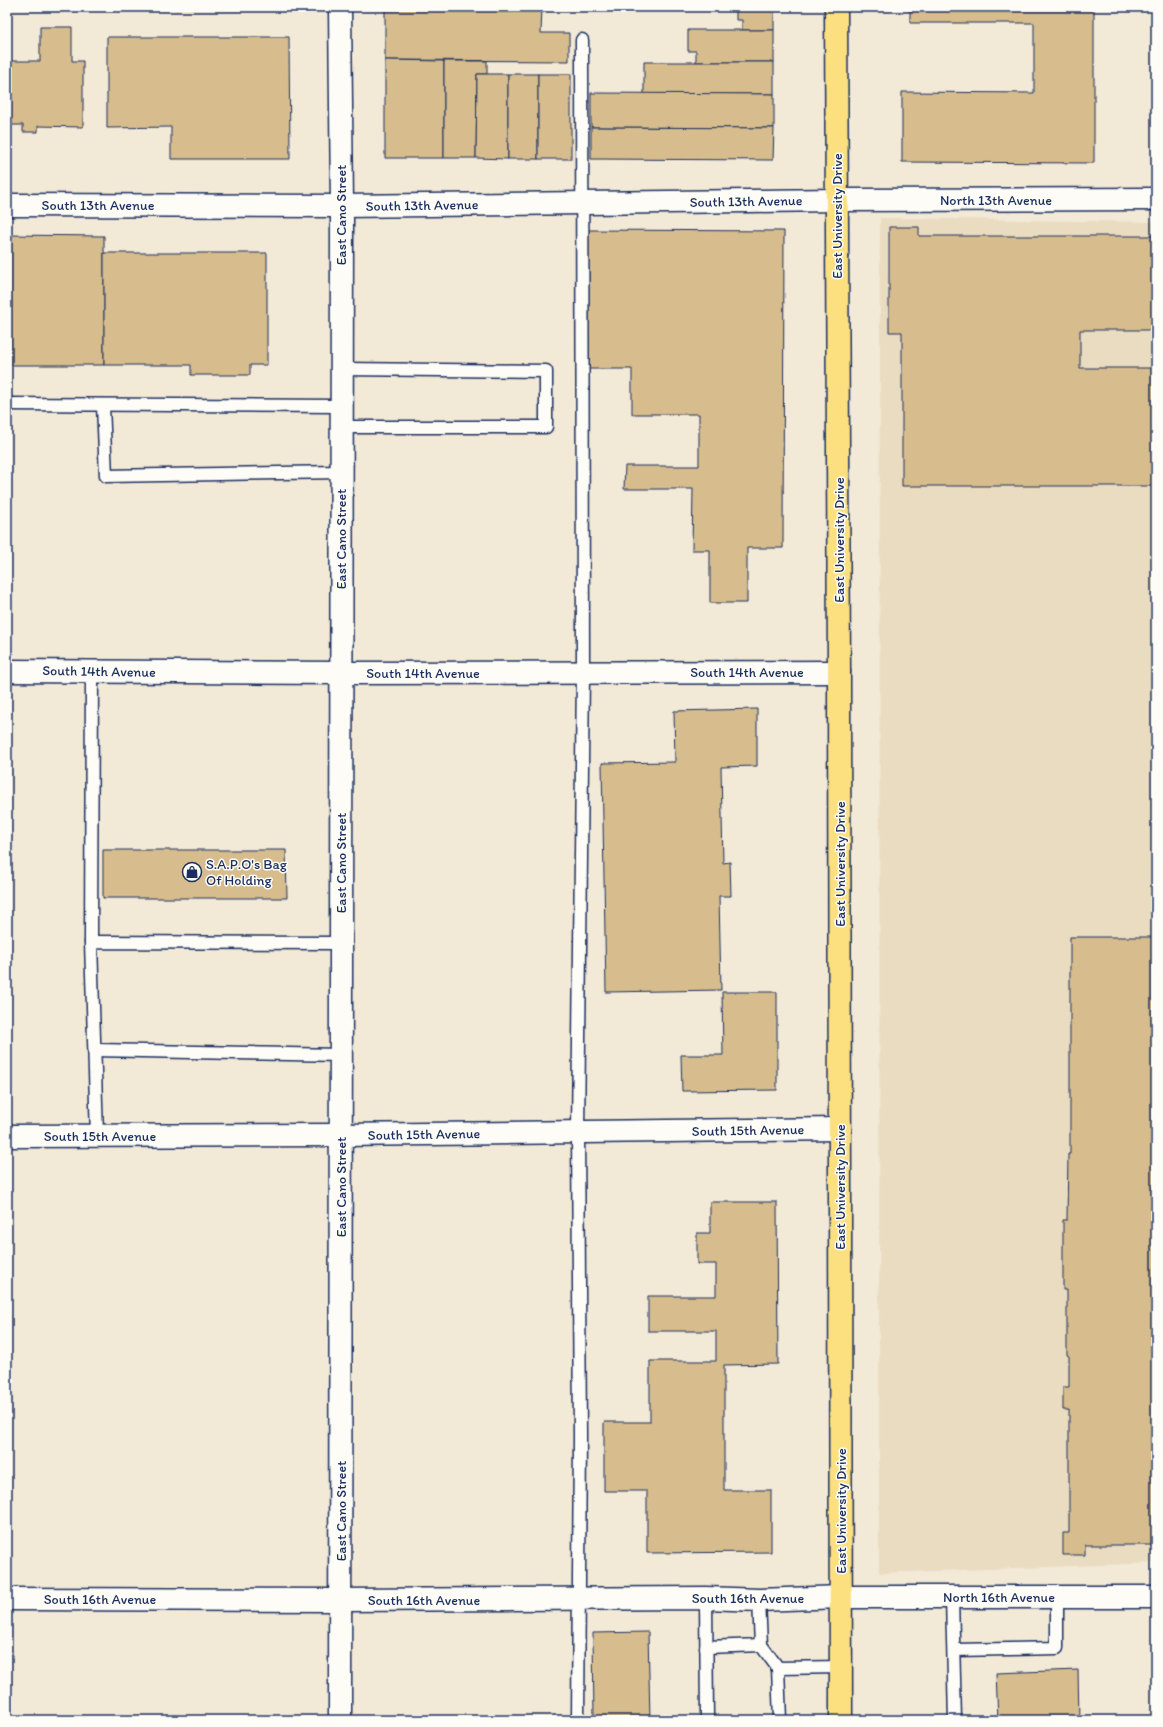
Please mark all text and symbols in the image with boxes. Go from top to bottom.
street label: East University Drive [829,153,846,279]
street label: East Cano Street [333,165,350,265]
street label: South 13th Avenue [689,192,803,211]
street label: North 13th Avenue [940,192,1052,209]
street label: South 13th Avenue [365,196,479,215]
street label: South 13th Avenue [42,197,155,214]
street label: East University Drive [831,477,848,603]
street label: East Cano Street [333,489,350,589]
street label: South 14th Avenue [42,662,156,681]
street label: South 14th Avenue [690,664,804,681]
street label: South 14th Avenue [366,665,480,682]
street label: East University Drive [832,801,849,927]
street label: East Cano Street [333,813,350,913]
place label: S.A.P.O's Bag Of Holding [206,856,288,889]
shop icon: S.A.P.O's Bag Of Holding [181,861,203,883]
street label: South 15th Avenue [692,1121,805,1140]
street label: East University Drive [832,1124,849,1250]
street label: South 15th Avenue [368,1125,481,1144]
street label: South 15th Avenue [44,1128,156,1145]
street label: East Cano Street [333,1137,350,1237]
street label: East University Drive [833,1448,850,1574]
street label: East Cano Street [333,1461,350,1561]
street label: North 16th Avenue [943,1589,1055,1606]
street label: South 16th Avenue [692,1590,805,1607]
street label: South 16th Avenue [44,1591,157,1608]
street label: South 16th Avenue [368,1592,481,1609]

